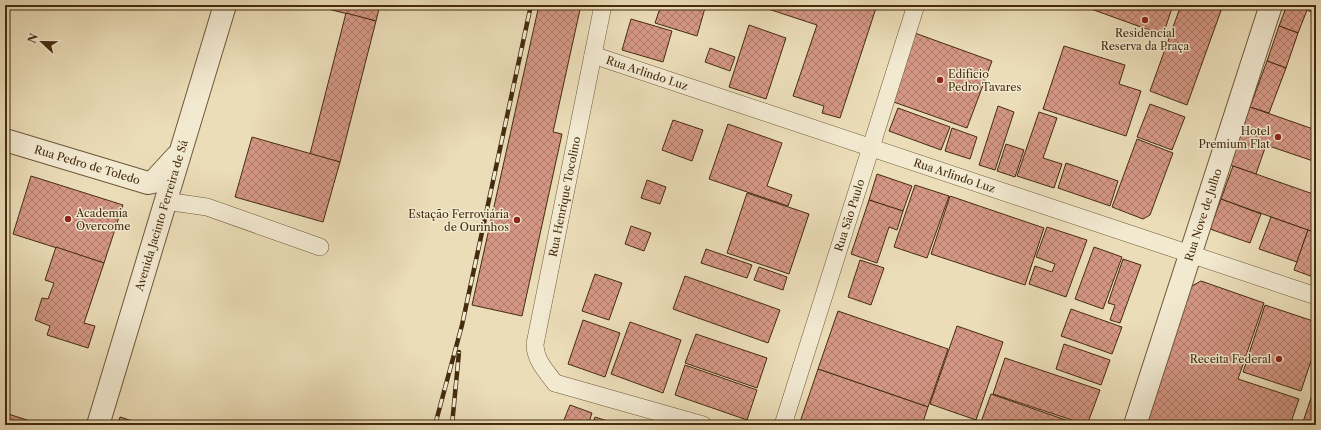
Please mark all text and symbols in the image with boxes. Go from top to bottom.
marker: Residencial Reserva da Praça [1140,15,1150,25]
north arrow [22,22,62,62]
place label: Residencial Reserva da Praça [1101,26,1189,53]
text: N [24,31,41,45]
street label: Rua Arlindo Luz [604,53,690,93]
place label: Edifício Pedro Tavares [948,67,1022,94]
marker: Edifício Pedro Tavares [935,75,945,85]
place label: Hotel Premium Flat [1198,124,1271,151]
marker: Hotel Premium Flat [1273,132,1283,142]
street label: Rua Henrique Tocolino [546,135,584,258]
street label: Avenida Jacinto Ferreira de Sá [132,138,191,293]
street label: Rua Pedro de Toledo [33,142,142,187]
street label: Rua Arlindo Luz [912,155,997,196]
street label: Rua Nove de Julho [1182,166,1225,263]
street label: Rua São Paulo [831,177,868,253]
place label: Academia Overcome [75,206,130,233]
place label: Estação Ferroviária de Ourinhos [408,207,509,234]
marker: Academia Overcome [63,214,73,224]
marker: Estação Ferroviária de Ourinhos [512,215,522,225]
place label: Receita Federal [1190,352,1272,366]
marker: Receita Federal [1274,354,1284,364]

